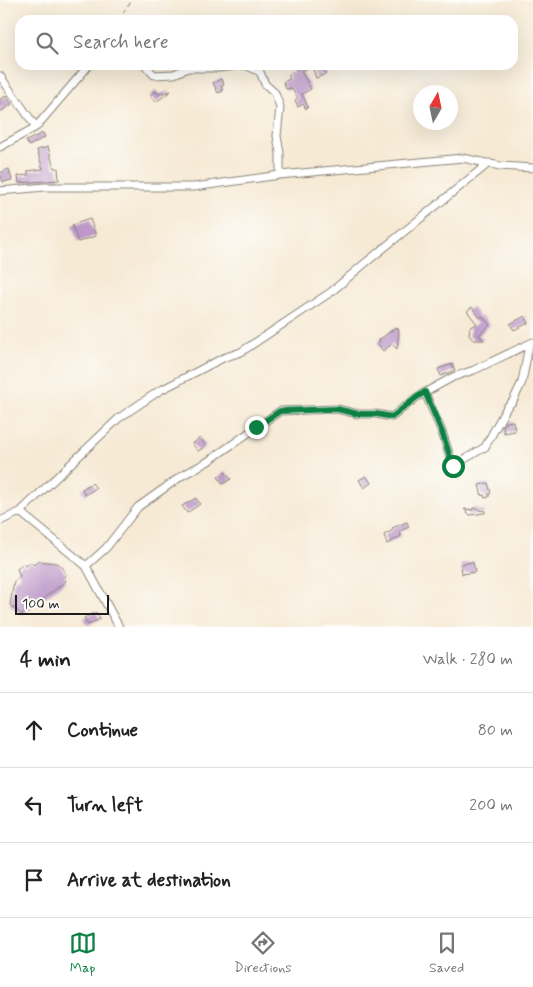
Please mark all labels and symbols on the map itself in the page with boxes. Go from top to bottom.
north arrow [413,85,458,130]
route end [245,416,268,439]
route start [442,455,465,478]
scale bar [15,592,109,615]

